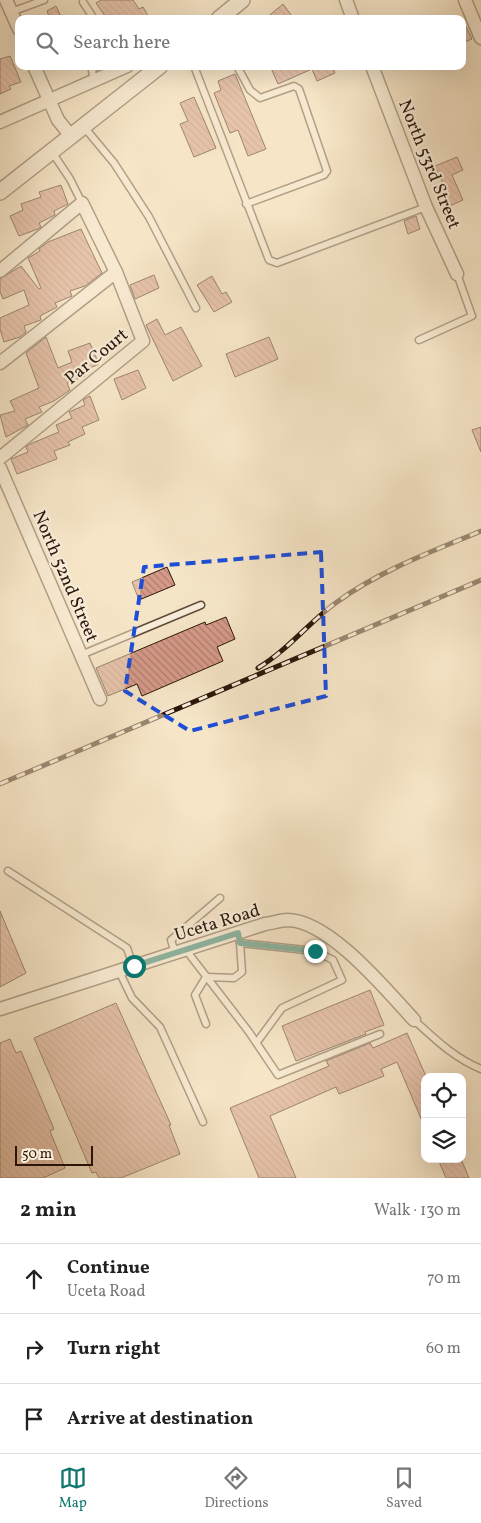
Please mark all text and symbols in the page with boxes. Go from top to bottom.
search box [15,15,466,70]
icon: search [33,29,61,57]
text: Search here [73,30,170,56]
street label: North 53rd Street [391,96,466,233]
street label: Par Court [60,323,134,391]
street label: North 52nd Street [26,507,104,646]
street label: Uceta Road [172,899,263,948]
route end [304,940,327,963]
route start [123,955,146,978]
map controls [421,1073,466,1163]
button: locate [421,1073,466,1118]
button: layers [421,1118,466,1163]
scale bar [15,1143,92,1166]
text: 50 m [22,1145,52,1164]
text: 2 min [20,1196,77,1225]
text: Walk · 130 m [374,1200,461,1222]
text: Continue [67,1255,150,1281]
icon: ahead [20,1265,48,1293]
text: 70 m [427,1268,461,1290]
text: Uceta Road [67,1281,145,1303]
icon: right [20,1335,48,1363]
text: Turn right [67,1336,160,1362]
text: 60 m [426,1338,461,1360]
icon: arrive [20,1405,48,1433]
text: Arrive at destination [67,1406,253,1432]
tab: Map [59,1464,87,1513]
tab: Directions [204,1464,269,1513]
tab: Saved [386,1464,422,1513]

